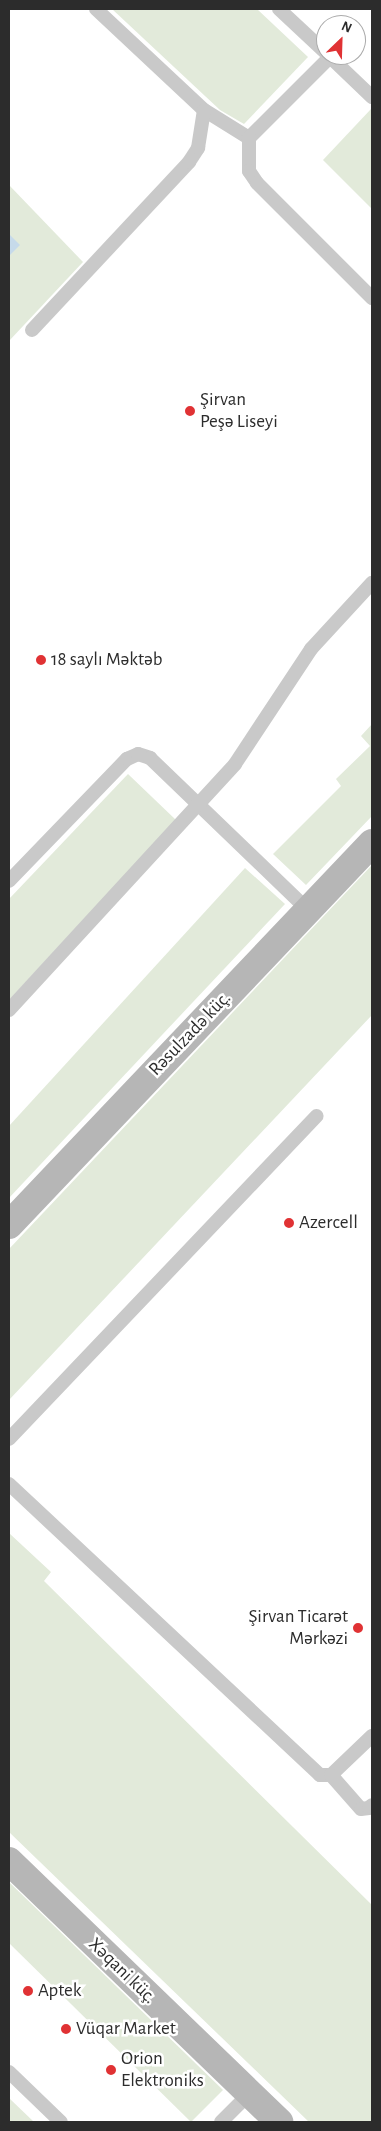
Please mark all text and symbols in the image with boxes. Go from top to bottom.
north arrow [316,15,366,65]
text: N [339,19,354,36]
place label: Şirvan Peşə Liseyi [200,389,278,433]
marker: Şirvan Peşə Liseyi [184,405,196,417]
place label: 18 saylı Məktəb [51,649,163,671]
marker: 18 saylı Məktəb [35,654,47,666]
street label: Rəsulzadə küç. [144,987,236,1081]
place label: Azercell [299,1212,358,1234]
marker: Azercell [283,1217,295,1229]
place label: Şirvan Ticarət Mərkəzi [248,1606,348,1650]
marker: Şirvan Ticarət Mərkəzi [352,1622,364,1634]
street label: Xəqani küç. [83,1933,161,2009]
place label: Aptek [38,1980,81,2002]
marker: Aptek [22,1985,34,1997]
place label: Vüqar Market [76,2018,176,2040]
marker: Vüqar Market [60,2023,72,2035]
place label: Orion Elektroniks [121,2048,204,2092]
marker: Orion Elektroniks [105,2064,117,2076]

